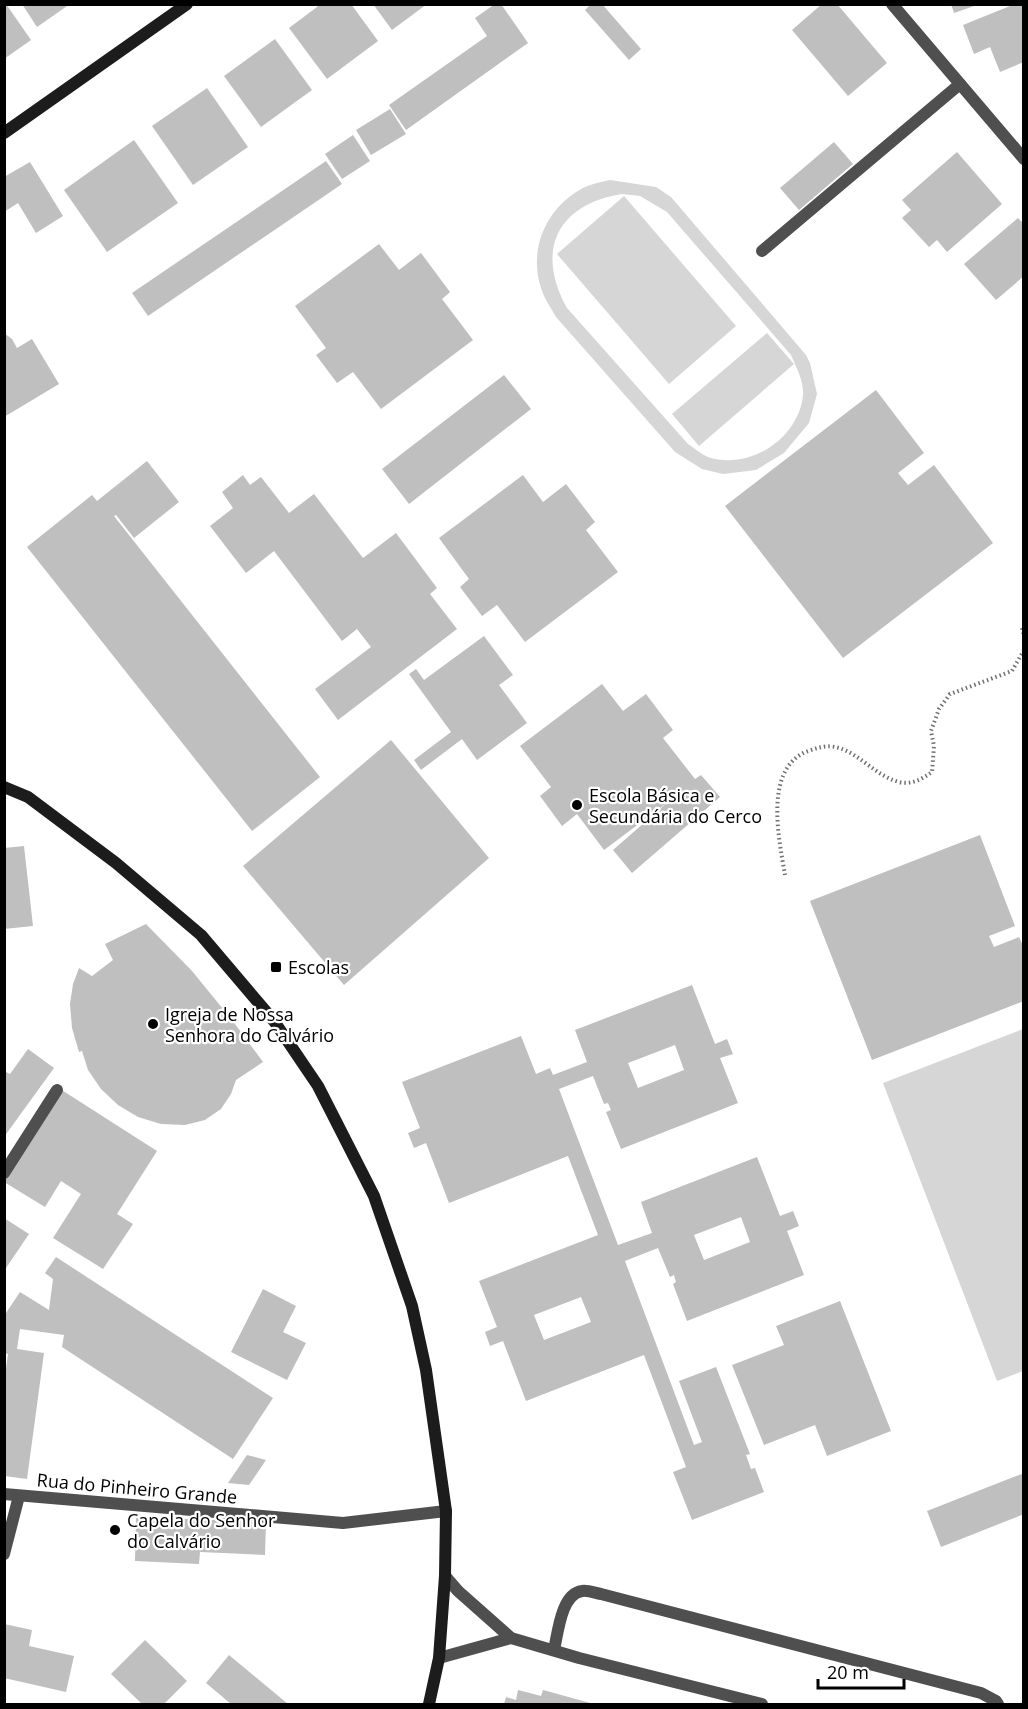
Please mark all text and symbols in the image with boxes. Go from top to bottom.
place label: Escola Básica e Secundária do Cerco [589,783,762,828]
marker: Escola Básica e Secundária do Cerco [570,798,584,812]
place label: Escolas [288,955,349,979]
marker: Escolas [269,960,283,974]
place label: Igreja de Nossa Senhora do Calvário [165,1002,334,1047]
marker: Igreja de Nossa Senhora do Calvário [146,1017,160,1031]
street label: Rua do Pinheiro Grande [36,1467,238,1509]
place label: Capela do Senhor do Calvário [127,1508,276,1553]
marker: Capela do Senhor do Calvário [108,1523,122,1537]
scale bar [818,1652,904,1690]
text: 20 m [827,1660,869,1684]

